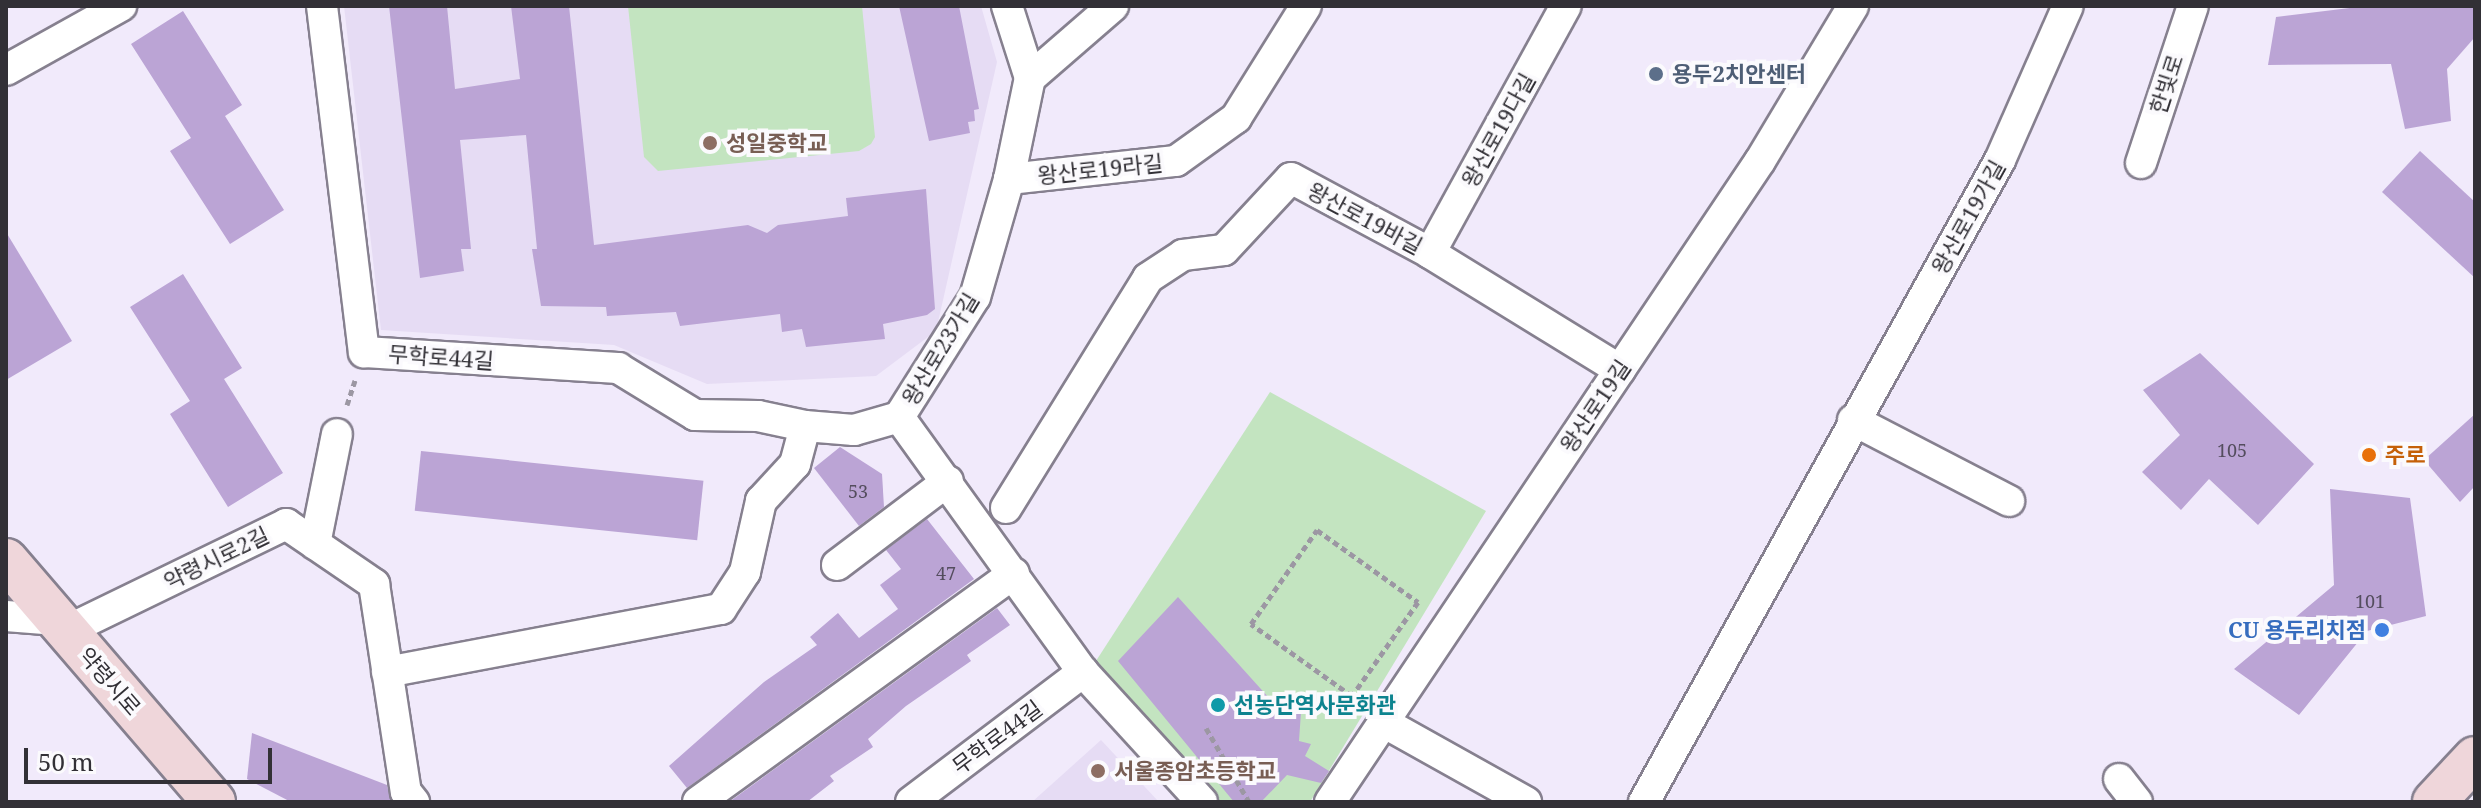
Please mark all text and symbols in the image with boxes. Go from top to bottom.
street label: 한빛로 [2144,51,2188,117]
place label: 용두2치안센터 [1672,61,1806,87]
marker: 용두2치안센터 [1647,65,1665,83]
street label: 왕산로19다길 [1456,69,1540,191]
place label: 성일중학교 [726,130,827,156]
marker: 성일중학교 [701,134,719,152]
street label: 왕산로19라길 [1036,149,1164,189]
street label: 왕산로19가길 [1926,156,2010,278]
street label: 왕산로19바길 [1303,177,1427,259]
street label: 왕산로23가길 [896,288,984,410]
street label: 무학로44길 [387,340,495,374]
street label: 왕산로19길 [1555,355,1635,457]
house number: 105 [2217,439,2247,461]
place label: 주로 [2385,442,2425,468]
marker: 주로 [2360,446,2378,464]
house number: 53 [848,480,868,502]
street label: 약령시로2길 [159,521,273,595]
house number: 47 [936,562,956,584]
house number: 101 [2355,590,2385,612]
place label: CU 용두리치점 [2228,617,2366,643]
marker: CU 용두리치점 [2373,621,2391,639]
street label: 약령시로 [73,642,147,720]
place label: 선농단역사문화관 [1234,692,1396,718]
street label: 무학로44길 [947,695,1047,779]
marker: 선농단역사문화관 [1209,696,1227,714]
scale bar [28,732,276,782]
text: 50 m [38,745,94,778]
place label: 서울종암초등학교 [1114,758,1276,784]
marker: 서울종암초등학교 [1089,762,1107,780]

